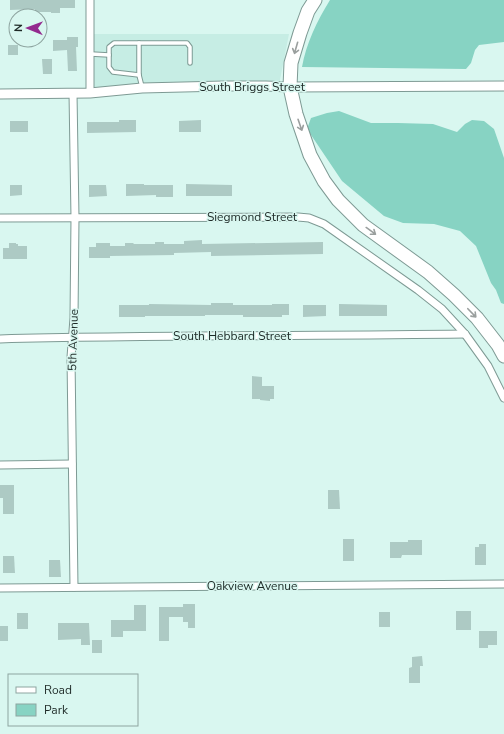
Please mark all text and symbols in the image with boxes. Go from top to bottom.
north arrow [8,8,48,48]
text: N [11,24,26,32]
one-way arrow [292,41,299,54]
street label: South Briggs Street [199,79,306,95]
one-way arrow [296,119,304,131]
street label: Siegmond Street [207,209,298,225]
one-way arrow [366,226,377,235]
one-way arrow [467,308,476,318]
street label: 5th Avenue [64,309,82,371]
street label: South Hebbard Street [173,328,292,344]
street label: Oakview Avenue [207,578,297,594]
legend [8,674,138,726]
text: Road [44,682,72,698]
text: Park [44,702,69,718]

